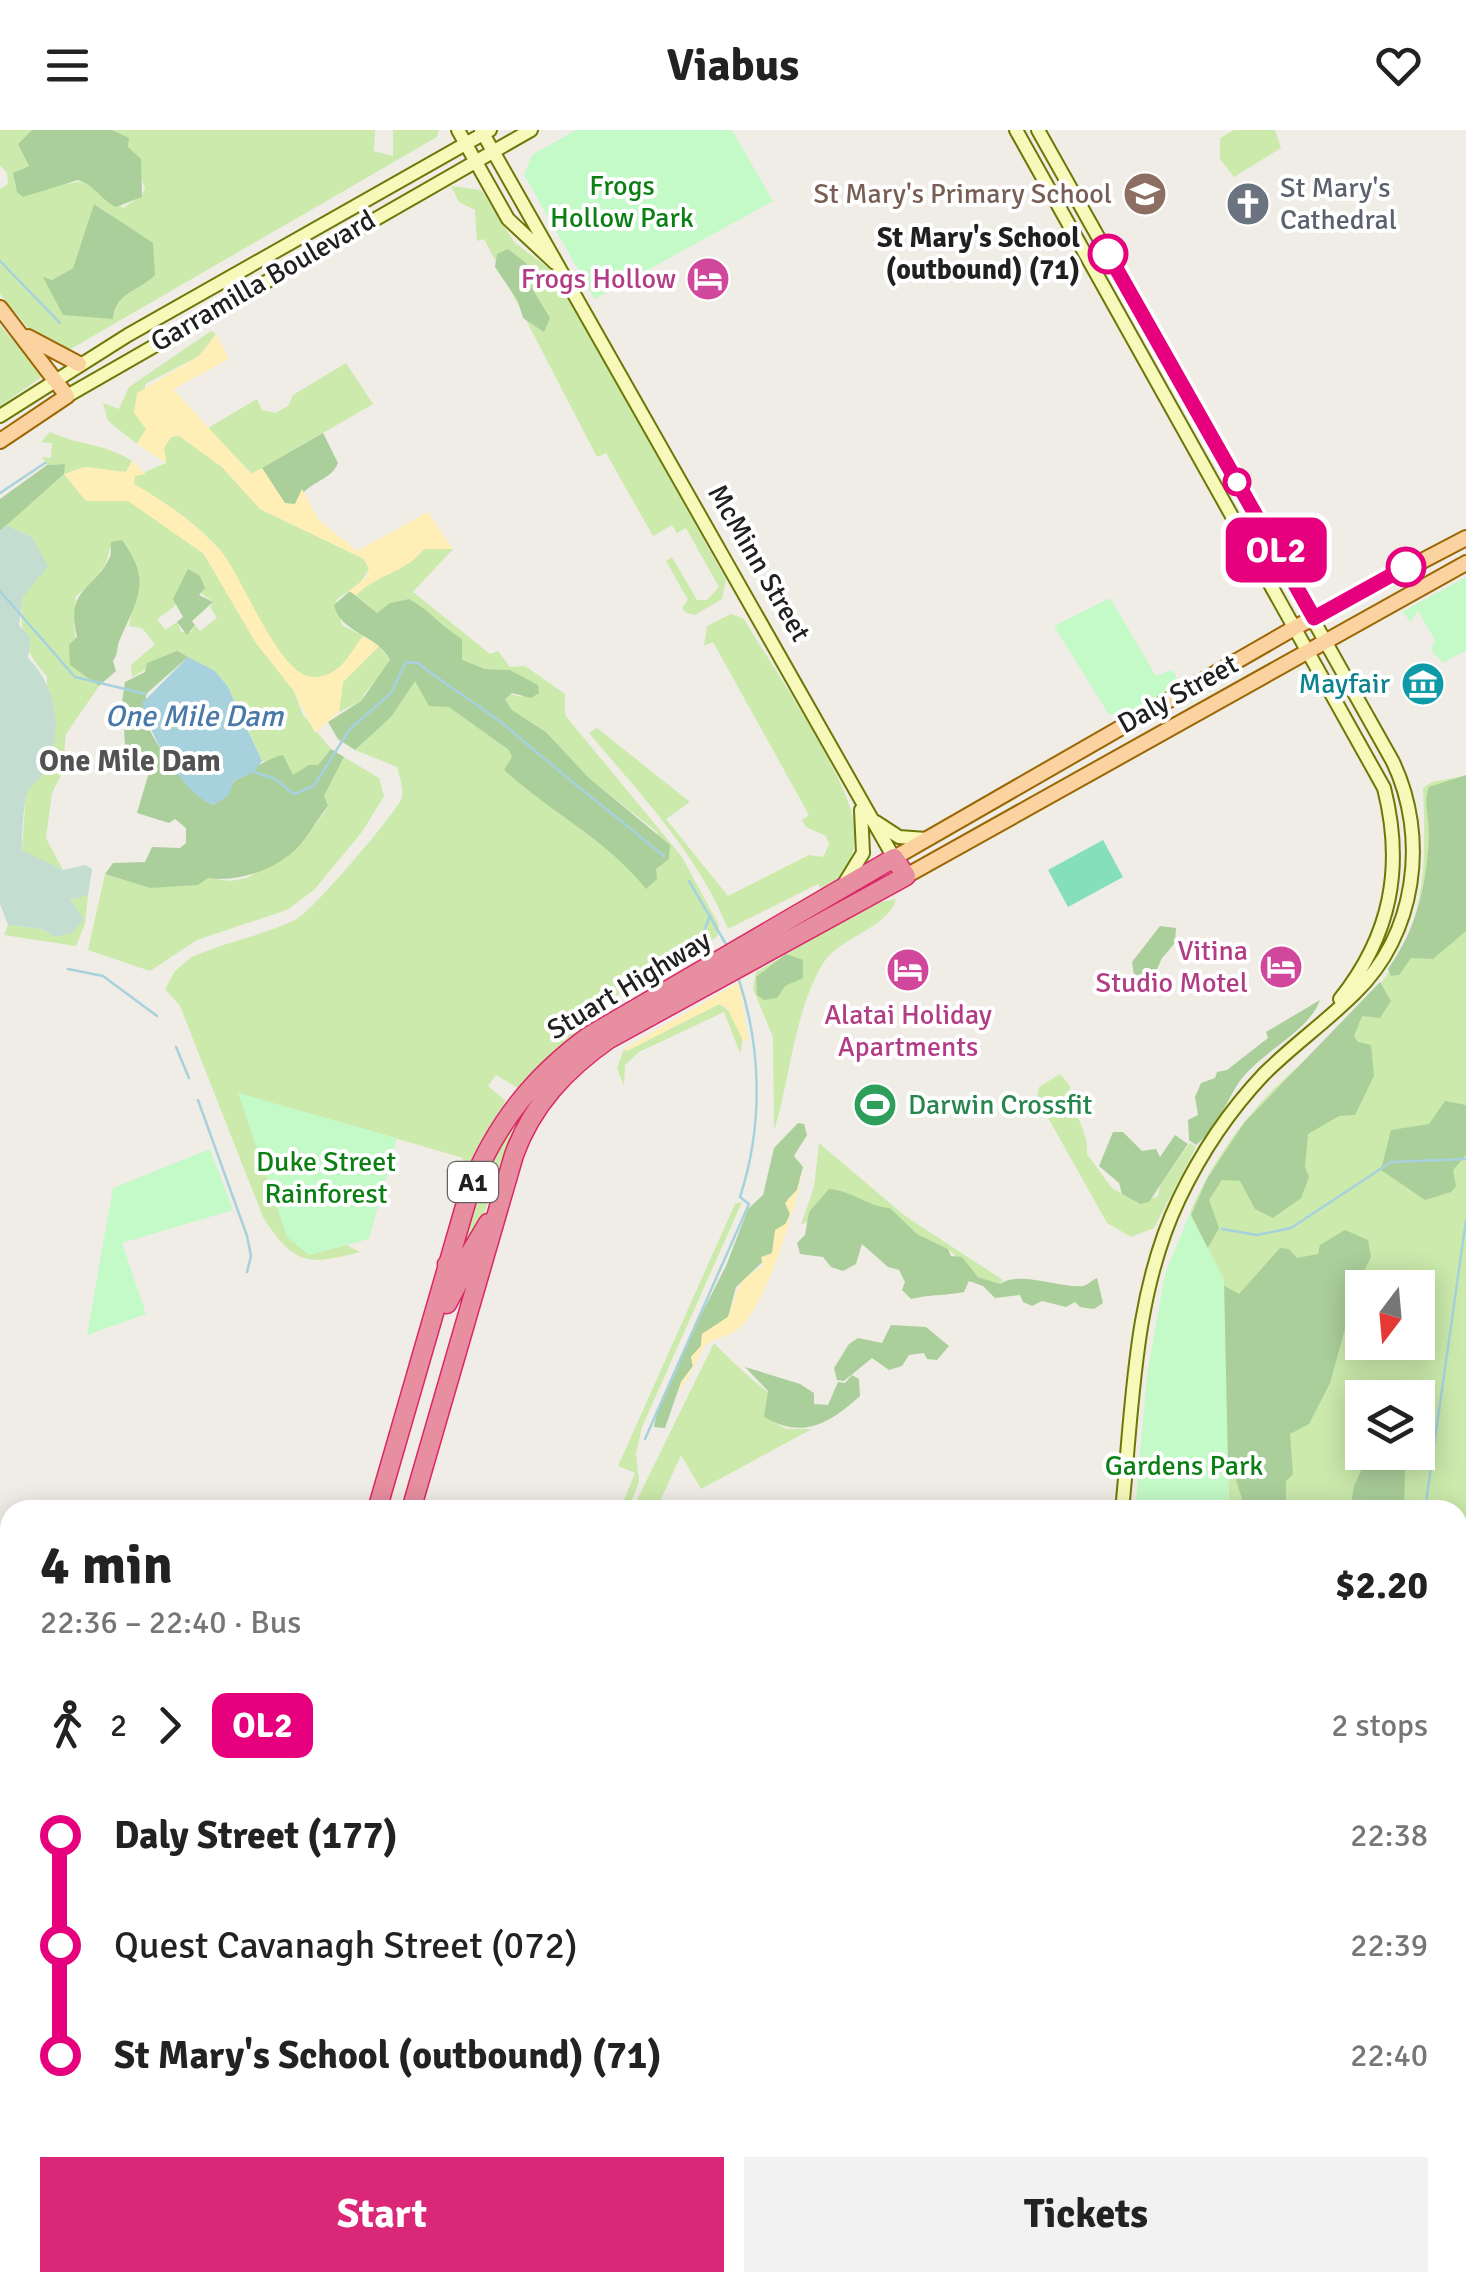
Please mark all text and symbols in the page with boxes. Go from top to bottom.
icon: menu [40,38,95,93]
text: Viabus [667,38,799,93]
icon: heart [1371,38,1426,93]
park label: Frogs Hollow Park [550,169,694,235]
school or university icon: St Mary's Primary School [1122,171,1168,217]
place label: St Mary's Cathedral [1280,171,1397,237]
place label: St Mary's Primary School [813,177,1112,211]
church icon: St Mary's Cathedral [1225,181,1271,227]
street label: Garramilla Boulevard [145,203,381,359]
place label: St Mary's School (outbound) (71) [877,221,1080,287]
marker: St Mary's School (outbound) (71) [1089,235,1127,273]
hotel icon: Frogs Hollow [685,256,731,302]
place label: Frogs Hollow [521,262,676,296]
unlabelled marker [1224,469,1250,495]
street label: McMinn Street [700,478,818,648]
line badge: OL2 [1218,518,1334,582]
text: OL2 [1246,529,1306,572]
unlabelled marker [1387,548,1425,586]
street label: Daly Street [1112,647,1244,741]
museum icon: Mayfair [1400,661,1446,707]
place label: Mayfair [1299,667,1391,701]
water label: One Mile Dam [105,698,284,735]
district label: One Mile Dam [39,743,221,780]
street label: Stuart Highway [541,923,717,1047]
place label: Vitina Studio Motel [1096,934,1248,1000]
hotel icon: Vitina Studio Motel [1258,944,1304,990]
hotel icon: Alatai Holiday Apartments [885,947,931,993]
place label: Alatai Holiday Apartments [824,998,992,1064]
sports icon: Darwin Crossfit [852,1082,898,1128]
place label: Darwin Crossfit [908,1088,1093,1122]
park label: Duke Street Rainforest [256,1145,396,1211]
road number: A1 [448,1162,498,1202]
north arrow [1345,1270,1435,1360]
map controls [1345,1270,1435,1470]
button: layers [1345,1380,1435,1470]
park label: Gardens Park [1105,1449,1263,1483]
text: 4 min [40,1531,173,1599]
text: $2.20 [1335,1562,1428,1609]
text: 22:36 – 22:40 · Bus [40,1603,301,1642]
icon: walk [40,1698,95,1753]
icon: forward [142,1698,197,1753]
text: OL2 [232,1704,293,1747]
text: 2 [110,1706,127,1745]
text: 2 stops [1331,1706,1428,1745]
text: Daly Street (177) [114,1812,397,1859]
text: 22:38 [1350,1816,1428,1855]
text: Quest Cavanagh Street (072) [114,1922,578,1969]
text: 22:39 [1350,1926,1428,1965]
text: St Mary's School (outbound) (71) [114,2032,662,2079]
text: 22:40 [1350,2036,1428,2075]
button: Start [40,2157,724,2272]
button: Tickets [744,2157,1428,2272]

